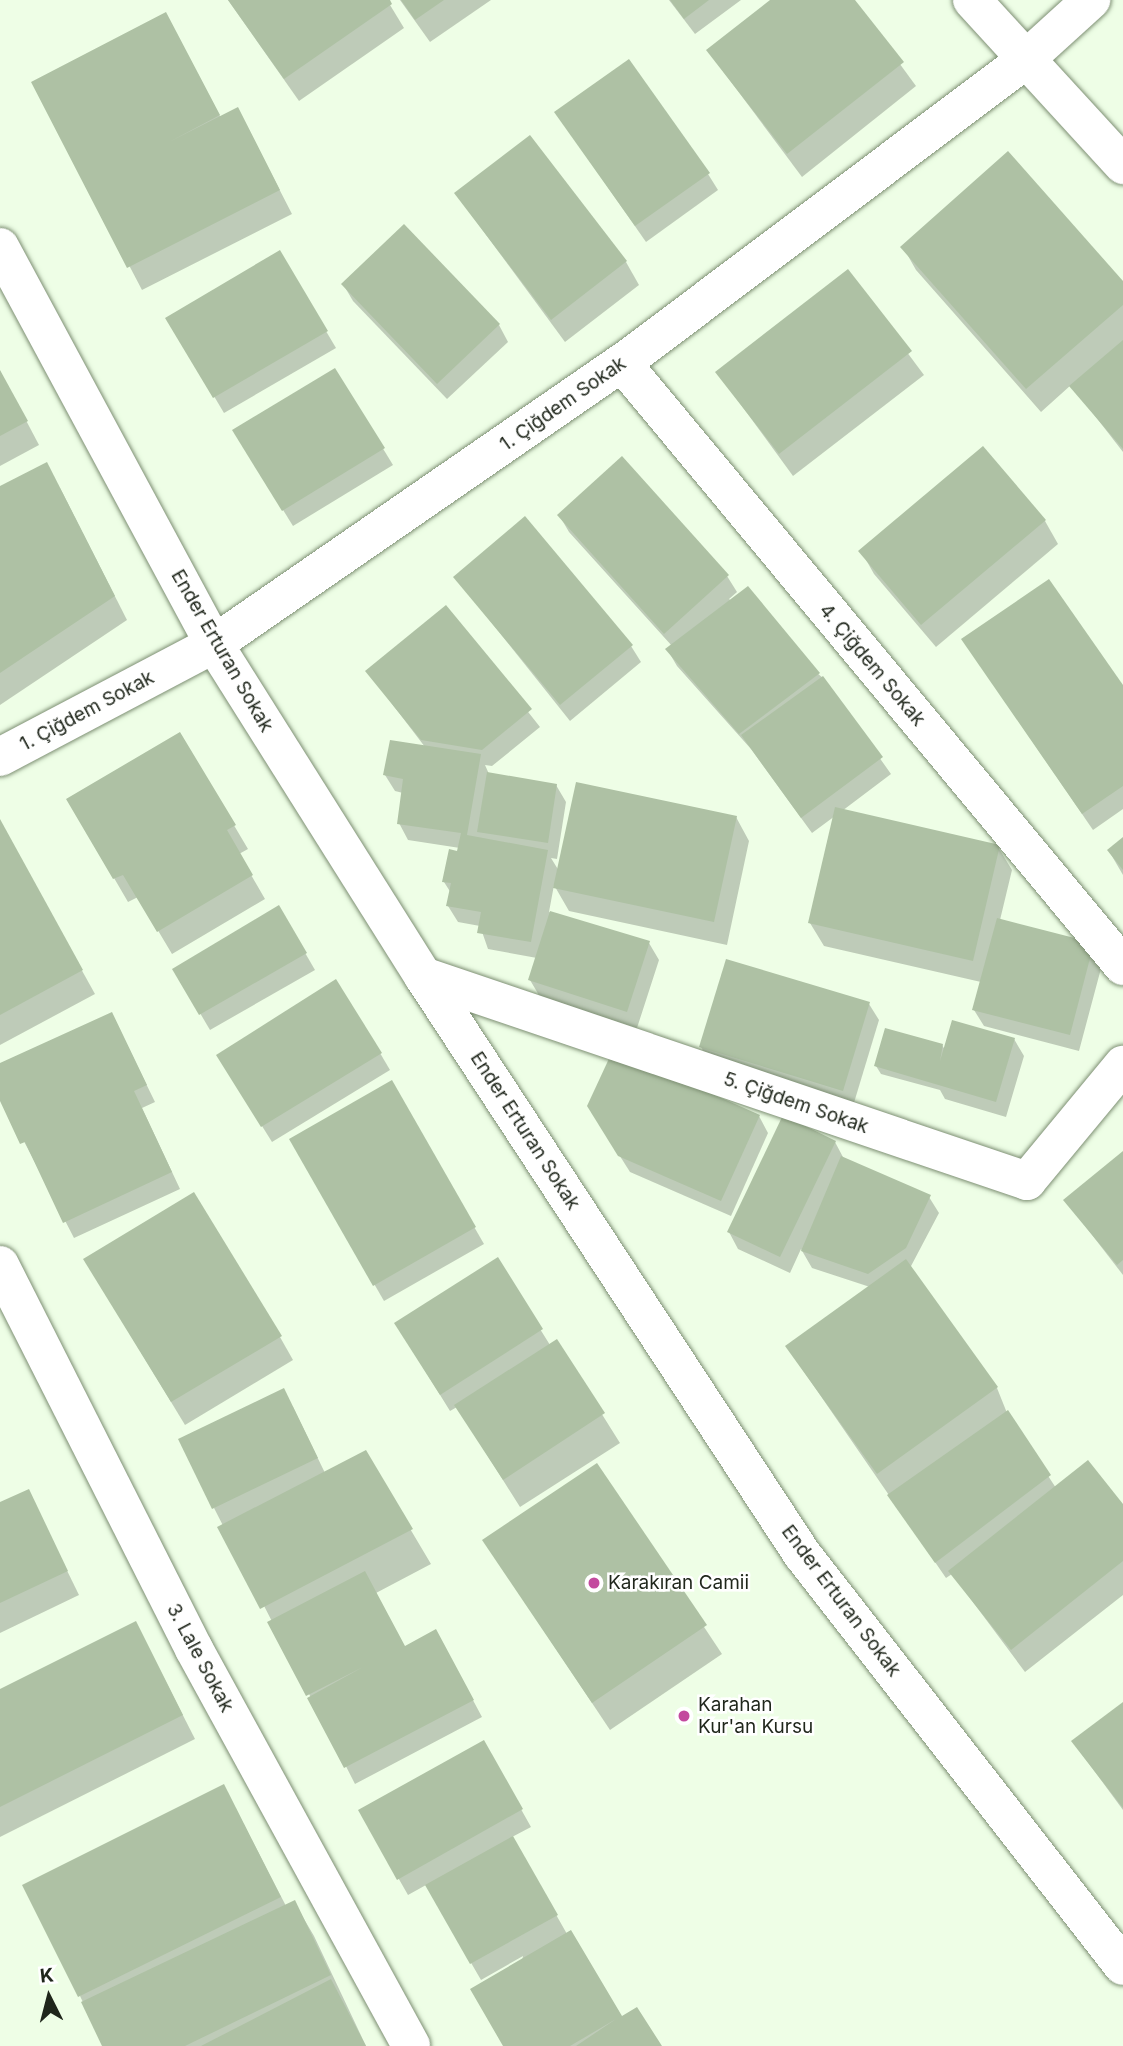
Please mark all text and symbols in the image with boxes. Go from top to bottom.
street label: 1. Çiğdem Sokak [496,352,630,456]
street label: Ender Erturan Sokak [166,566,278,736]
street label: 4. Çiğdem Sokak [814,599,930,731]
street label: 1. Çiğdem Sokak [16,666,158,756]
street label: Ender Erturan Sokak [465,1048,585,1214]
street label: 5. Çiğdem Sokak [721,1068,871,1138]
street label: Ender Erturan Sokak [777,1521,905,1681]
place label: Karakıran Camii [608,1572,749,1594]
marker: Karakıran Camii [586,1575,602,1591]
street label: 3. Lale Sokak [162,1600,238,1716]
place label: Karahan Kur'an Kursu [698,1694,813,1738]
marker: Karahan Kur'an Kursu [676,1708,692,1724]
north arrow [14,1962,84,2032]
text: K [39,1963,55,1988]

